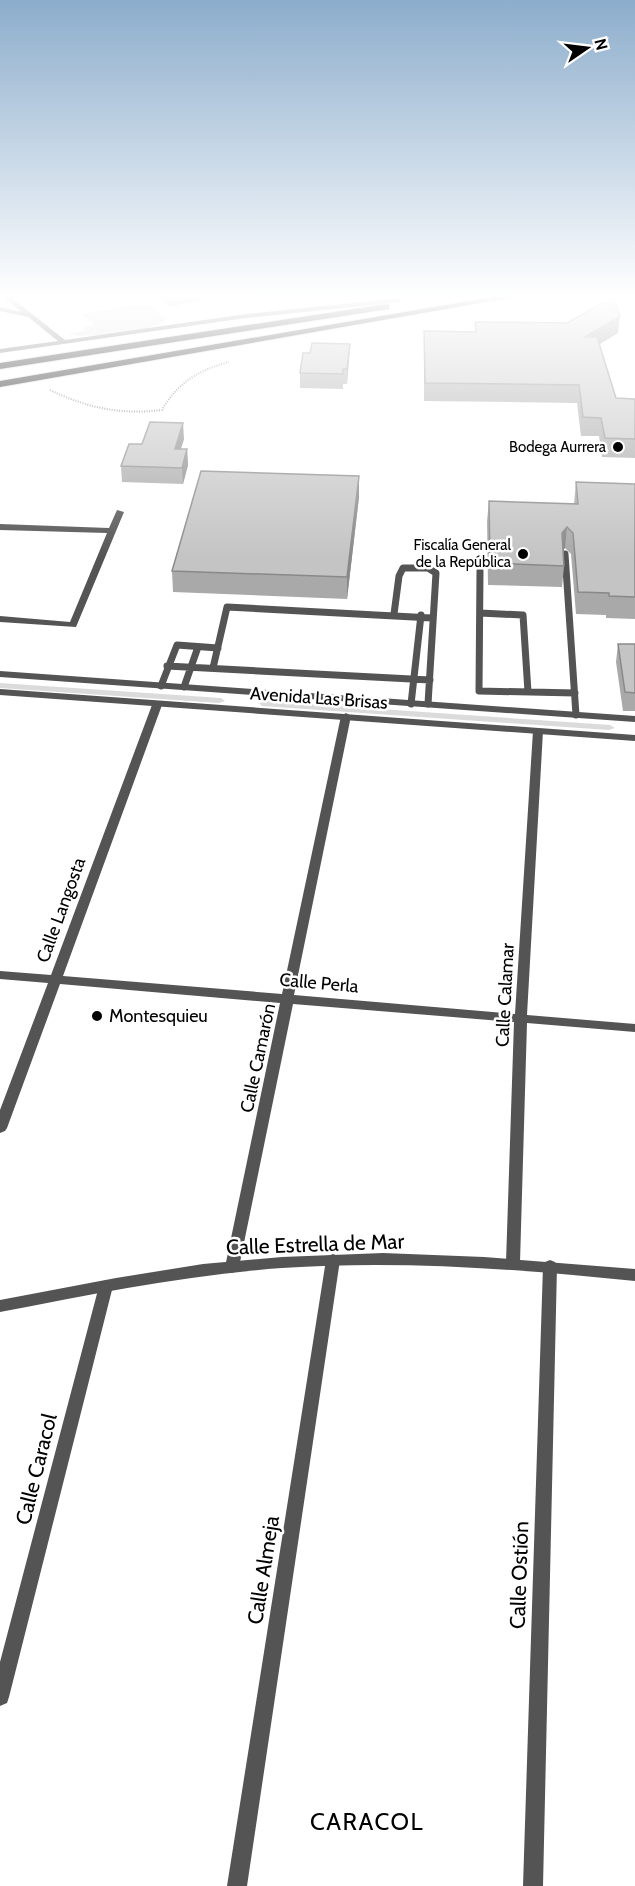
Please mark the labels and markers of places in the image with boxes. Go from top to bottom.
place label: Bodega Aurrera [509,438,607,456]
marker: Bodega Aurrera [611,440,625,454]
place label: Fiscalía General de la República [413,536,512,571]
marker: Fiscalía General de la República [516,547,530,561]
place label: Montesquieu [109,1005,208,1027]
marker: Montesquieu [90,1009,104,1023]

